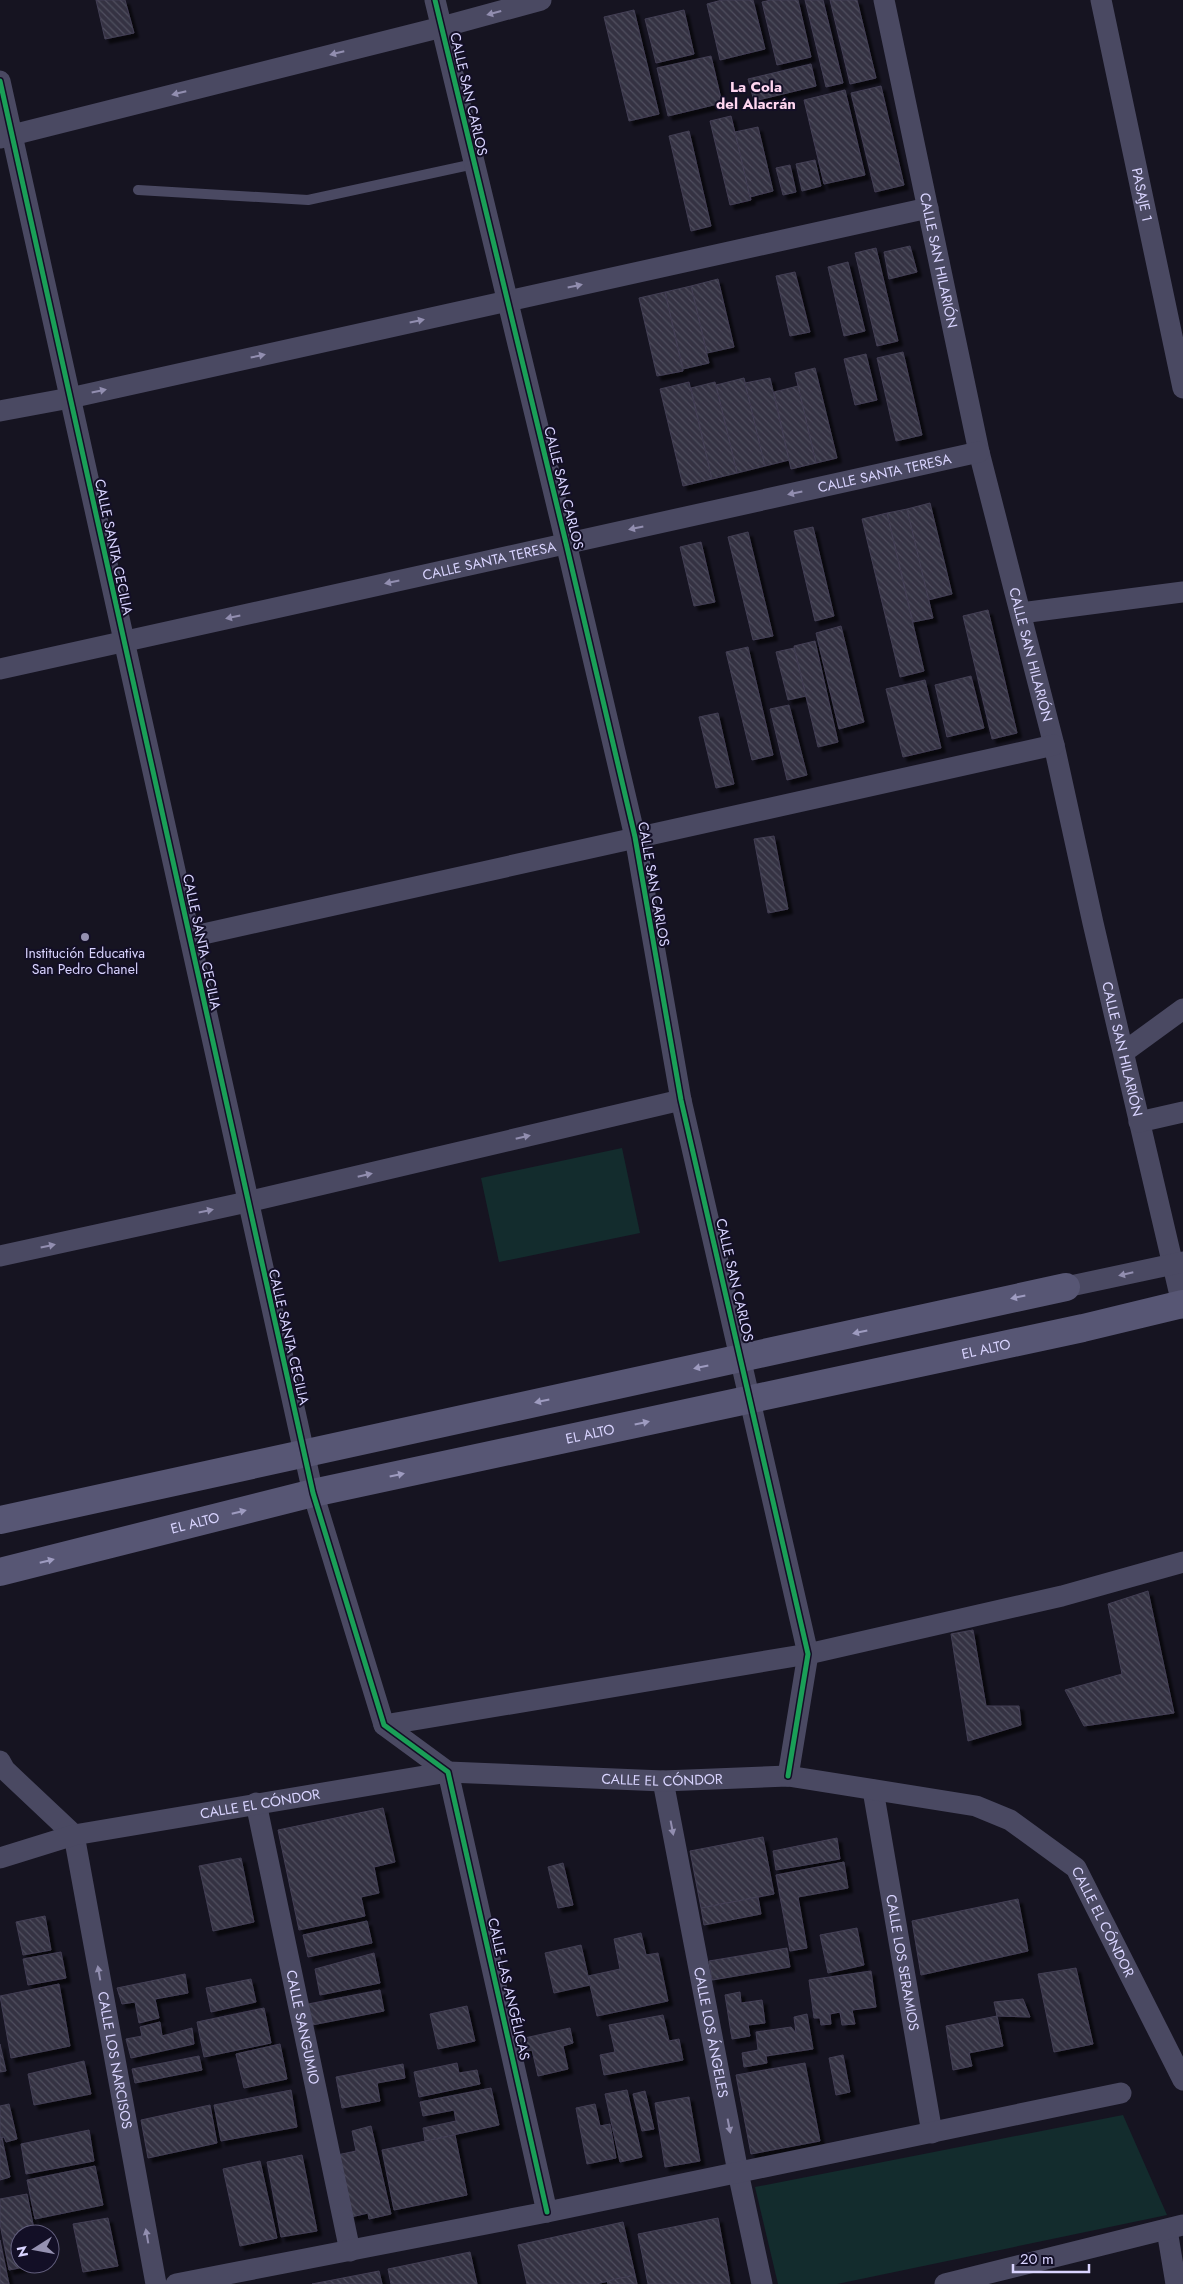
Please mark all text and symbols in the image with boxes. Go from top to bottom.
one-way arrow [486,9,502,17]
street label: CALLE SAN CARLOS [445,30,493,158]
one-way arrow [329,50,344,58]
district label: La Cola del Alacrán [716,76,796,115]
one-way arrow [172,89,187,97]
street label: PASAJE 1 [1127,166,1158,223]
street label: CALLE SAN HILARIÓN [915,191,963,330]
one-way arrow [568,282,583,290]
one-way arrow [409,317,424,325]
one-way arrow [250,352,265,360]
one-way arrow [92,387,107,395]
street label: CALLE SAN CARLOS [539,424,589,552]
street label: CALLE SANTA TERESA [816,448,954,497]
street label: CALLE SANTA CECILIA [90,477,138,618]
one-way arrow [787,489,802,497]
one-way arrow [628,524,643,532]
street label: CALLE SANTA TERESA [420,536,559,585]
one-way arrow [384,578,399,586]
street label: CALLE SAN HILARIÓN [1004,585,1058,724]
one-way arrow [226,613,241,621]
street label: CALLE SAN CARLOS [633,820,675,948]
street label: CALLE SANTA CECILIA [178,872,226,1013]
marker: Institución Educativa San Pedro Chanel [79,931,91,943]
place label: Institución Educativa San Pedro Chanel [25,943,145,979]
street label: CALLE SAN HILARIÓN [1097,980,1148,1118]
one-way arrow [515,1133,530,1141]
one-way arrow [357,1171,372,1179]
one-way arrow [199,1207,214,1215]
street label: CALLE SAN CARLOS [711,1216,759,1344]
one-way arrow [40,1242,55,1250]
street label: CALLE SANTA CECILIA [264,1267,315,1408]
one-way arrow [1117,1270,1133,1278]
one-way arrow [1011,1293,1026,1301]
one-way arrow [852,1328,867,1336]
street label: EL ALTO [960,1334,1012,1364]
one-way arrow [692,1363,708,1371]
one-way arrow [535,1397,550,1405]
street label: EL ALTO [564,1419,616,1449]
one-way arrow [634,1419,649,1427]
one-way arrow [390,1471,405,1479]
street label: EL ALTO [168,1507,221,1539]
one-way arrow [231,1508,246,1516]
one-way arrow [40,1556,55,1564]
street label: CALLE EL CÓNDOR [601,1768,723,1791]
street label: CALLE EL CÓNDOR [198,1784,322,1824]
one-way arrow [669,1821,677,1837]
street label: CALLE EL CÓNDOR [1067,1863,1139,1981]
street label: CALLE LOS SERAMIOS [881,1893,924,2032]
street label: CALLE LAS ANGÉLICAS [483,1916,535,2063]
one-way arrow [95,1965,103,1981]
street label: CALLE LOS ÁNGELES [689,1966,734,2100]
street label: CALLE SANGUMIO [281,1968,325,2086]
street label: CALLE LOS NARCISOS [93,1990,138,2131]
one-way arrow [725,2118,733,2133]
north arrow [10,2224,60,2274]
one-way arrow [143,2228,151,2244]
scale bar [1013,2242,1089,2274]
text: N [11,2244,33,2259]
text: 20 m [1020,2248,1054,2270]

